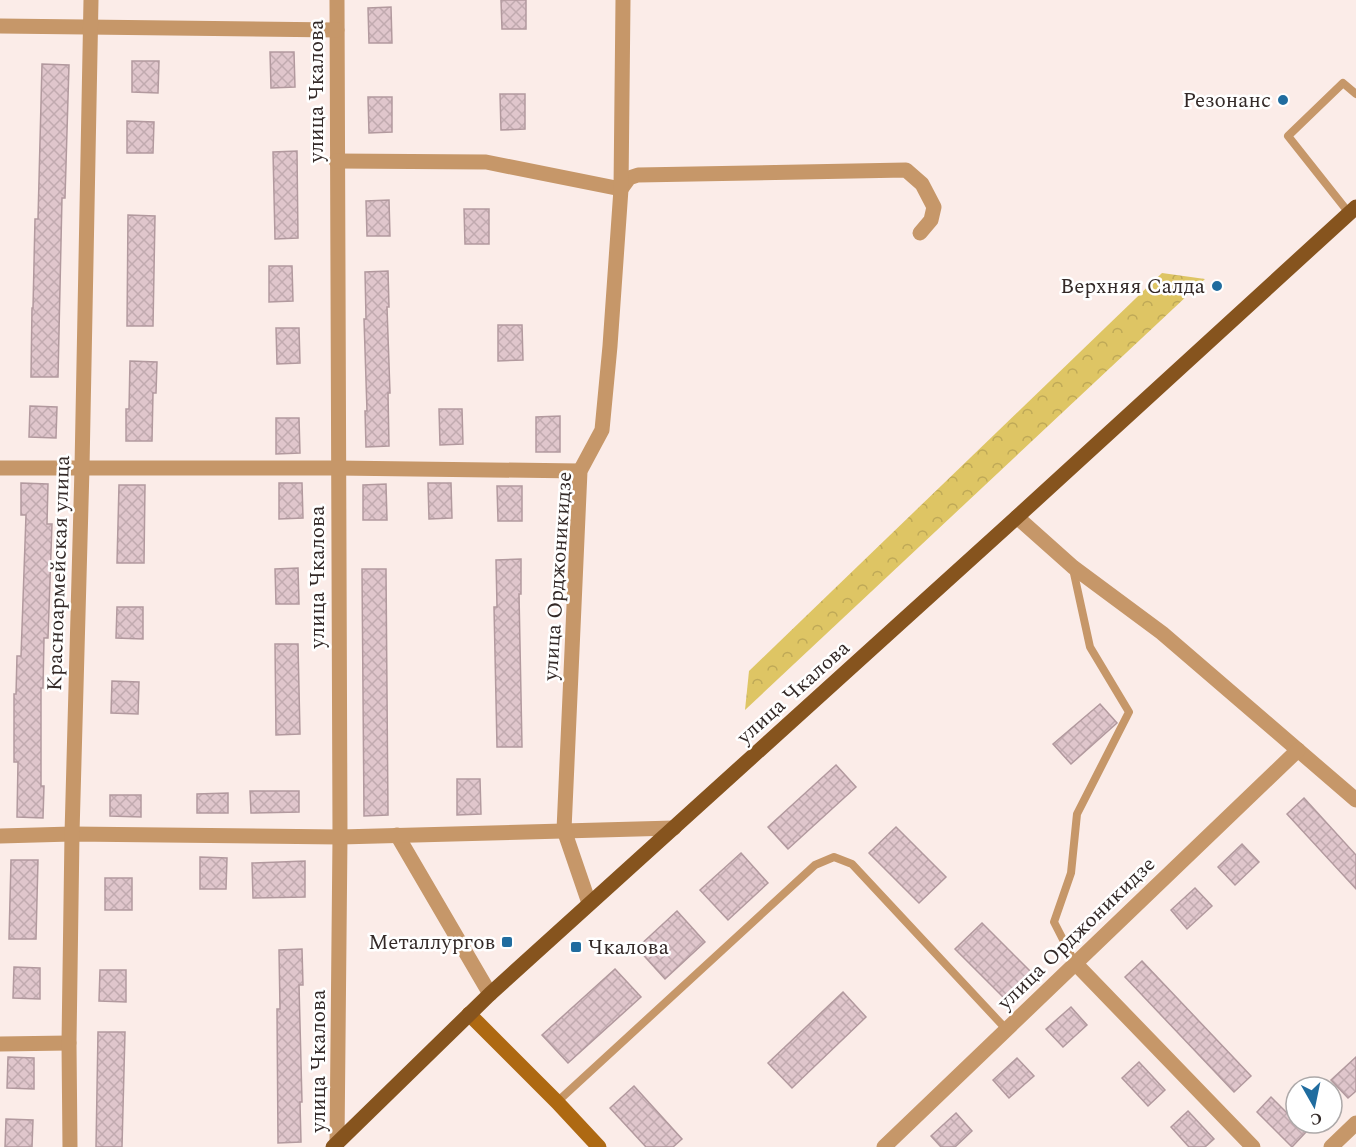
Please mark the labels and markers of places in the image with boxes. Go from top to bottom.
place label: Резонанс [1183,85,1271,117]
marker: Резонанс [1276,93,1290,107]
place label: Верхняя Салда [1060,271,1206,303]
marker: Верхняя Салда [1210,279,1224,293]
place label: Металлургов [368,927,495,959]
place label: Чкалова [588,932,670,964]
marker: Металлургов [500,935,514,949]
marker: Чкалова [569,940,583,954]

